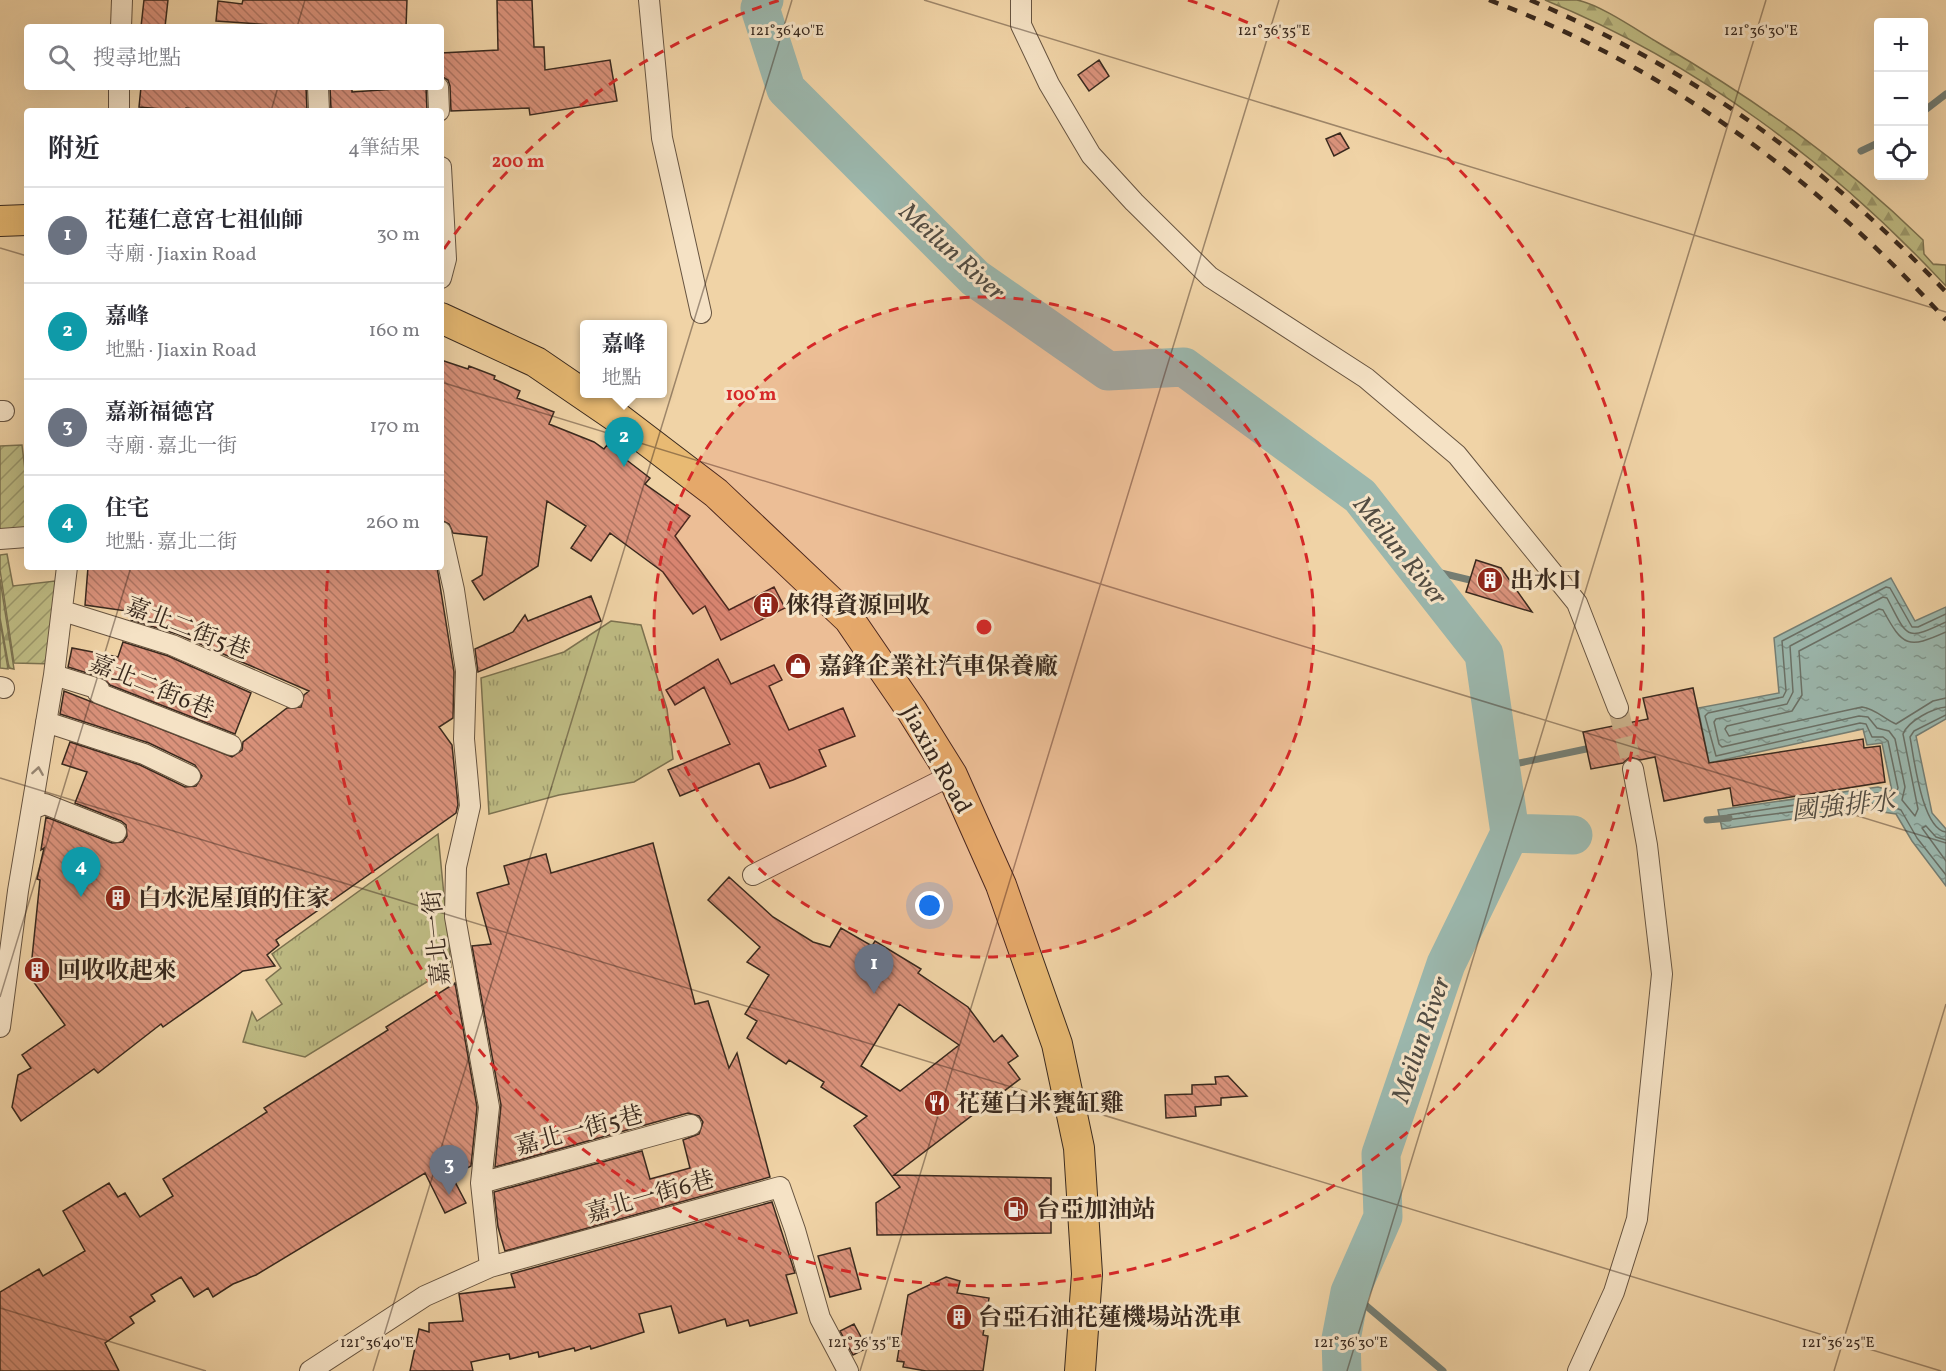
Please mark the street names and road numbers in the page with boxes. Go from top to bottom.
street label: 嘉北二街5巷 [120,590,255,669]
street label: 嘉北二街6巷 [84,647,219,728]
street label: Jiaxin Road [891,699,979,821]
street label: 嘉北一街 [416,888,460,987]
street label: 嘉北一街5巷 [512,1098,647,1165]
street label: 嘉北一街6巷 [582,1163,719,1232]

